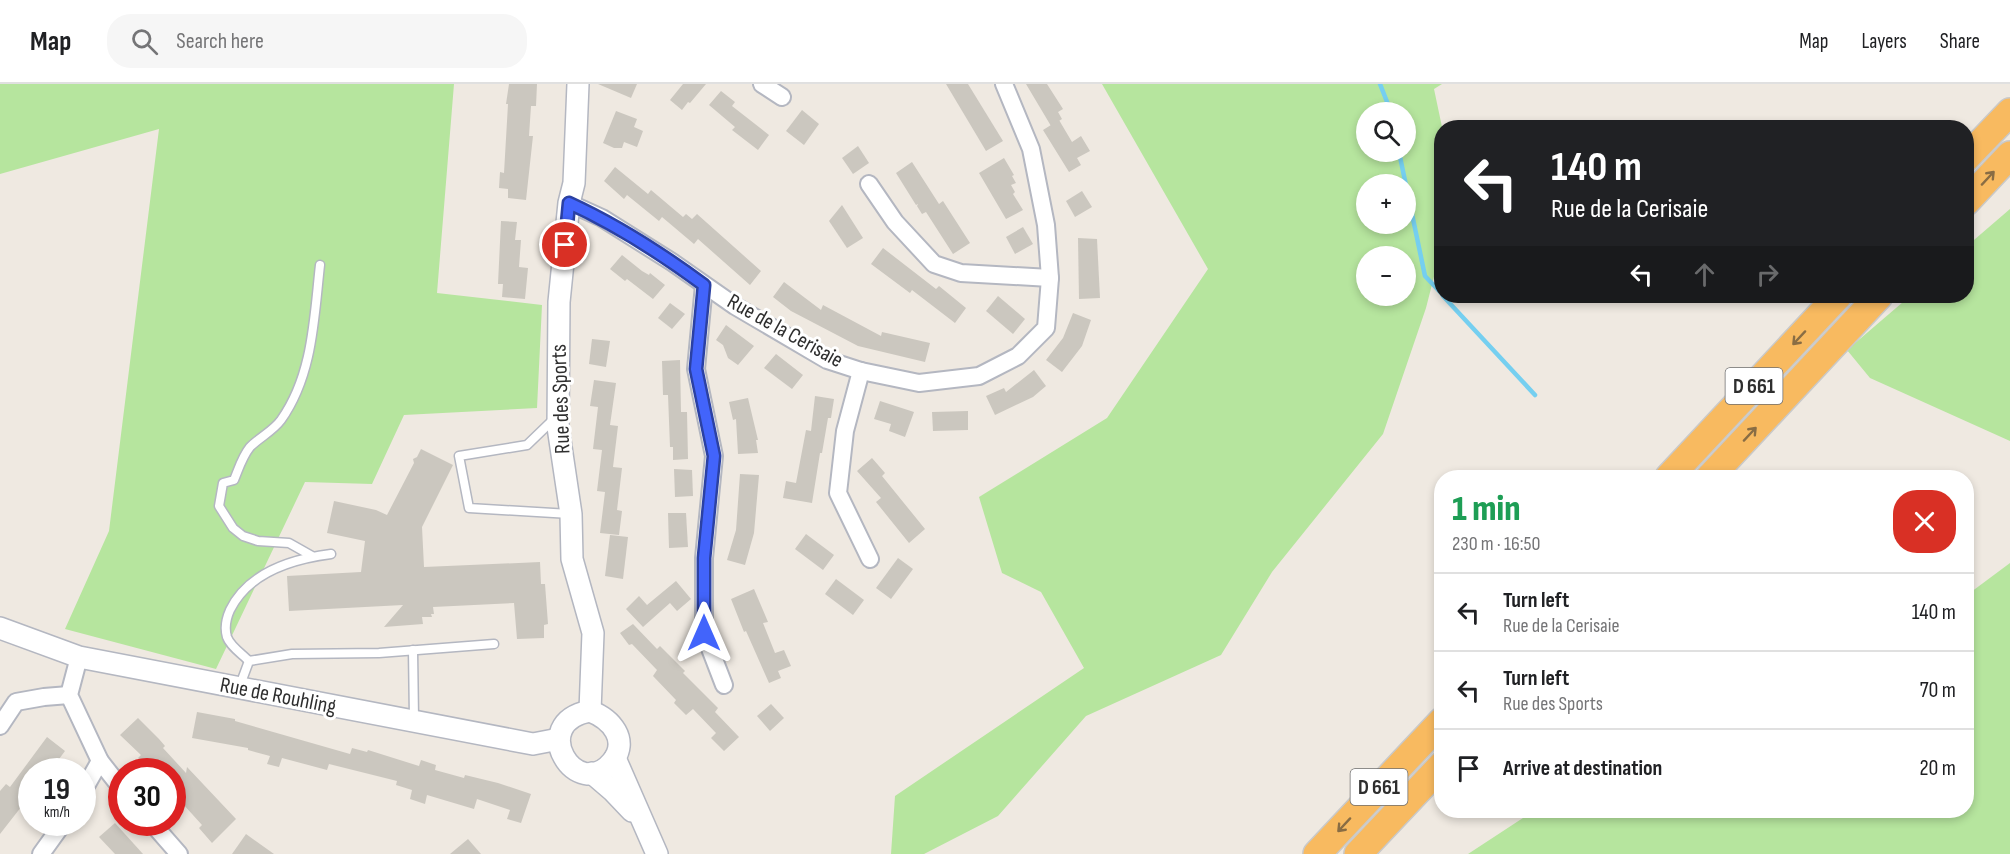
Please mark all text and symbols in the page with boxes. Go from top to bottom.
search box [107,14,527,68]
text: Map [30,25,71,58]
icon: search [128,25,161,58]
text: Search here [176,28,264,55]
text: Map [1799,29,1828,54]
text: Layers [1861,29,1907,54]
text: Share [1940,29,1980,54]
map controls [1356,102,1416,306]
button: search [1356,102,1416,162]
text: 140 m [1551,142,1642,193]
icon: left [1452,144,1530,222]
one-way arrow [1981,171,1995,186]
button: + [1356,174,1416,234]
text: Rue de la Cerisaie [1551,193,1708,225]
pin [539,219,590,270]
icon: arrive [548,228,581,261]
button: − [1356,246,1416,306]
icon: left [1625,258,1658,291]
icon: ahead [1688,258,1721,291]
icon: right [1751,258,1784,291]
street label: Rue de la Cerisaie [722,288,848,374]
one-way arrow [1791,331,1806,346]
street label: Rue des Sports [546,344,576,454]
road number: D 661 [1726,368,1782,404]
one-way arrow [1742,427,1757,442]
text: 1 min [1452,488,1520,531]
button: close [1893,490,1956,553]
text: 230 m · 16:50 [1452,532,1540,556]
text: Turn left [1503,587,1569,614]
icon: left [1452,596,1485,629]
text: 140 m [1912,599,1956,626]
position arrow [672,601,736,665]
text: Rue de la Cerisaie [1503,614,1620,638]
text: Turn left [1503,665,1569,692]
street label: Rue de Rouhling [218,672,339,721]
icon: left [1452,674,1485,707]
text: 70 m [1920,677,1956,704]
text: Rue des Sports [1503,692,1603,716]
icon: arrive [1452,752,1485,785]
text: Arrive at destination [1503,755,1662,782]
text: 20 m [1920,755,1956,782]
speed limit sign: 30 [108,758,186,836]
road number: D 661 [1350,769,1408,805]
text: 19 [44,772,70,808]
text: km/h [44,803,70,822]
one-way arrow [1337,817,1351,832]

